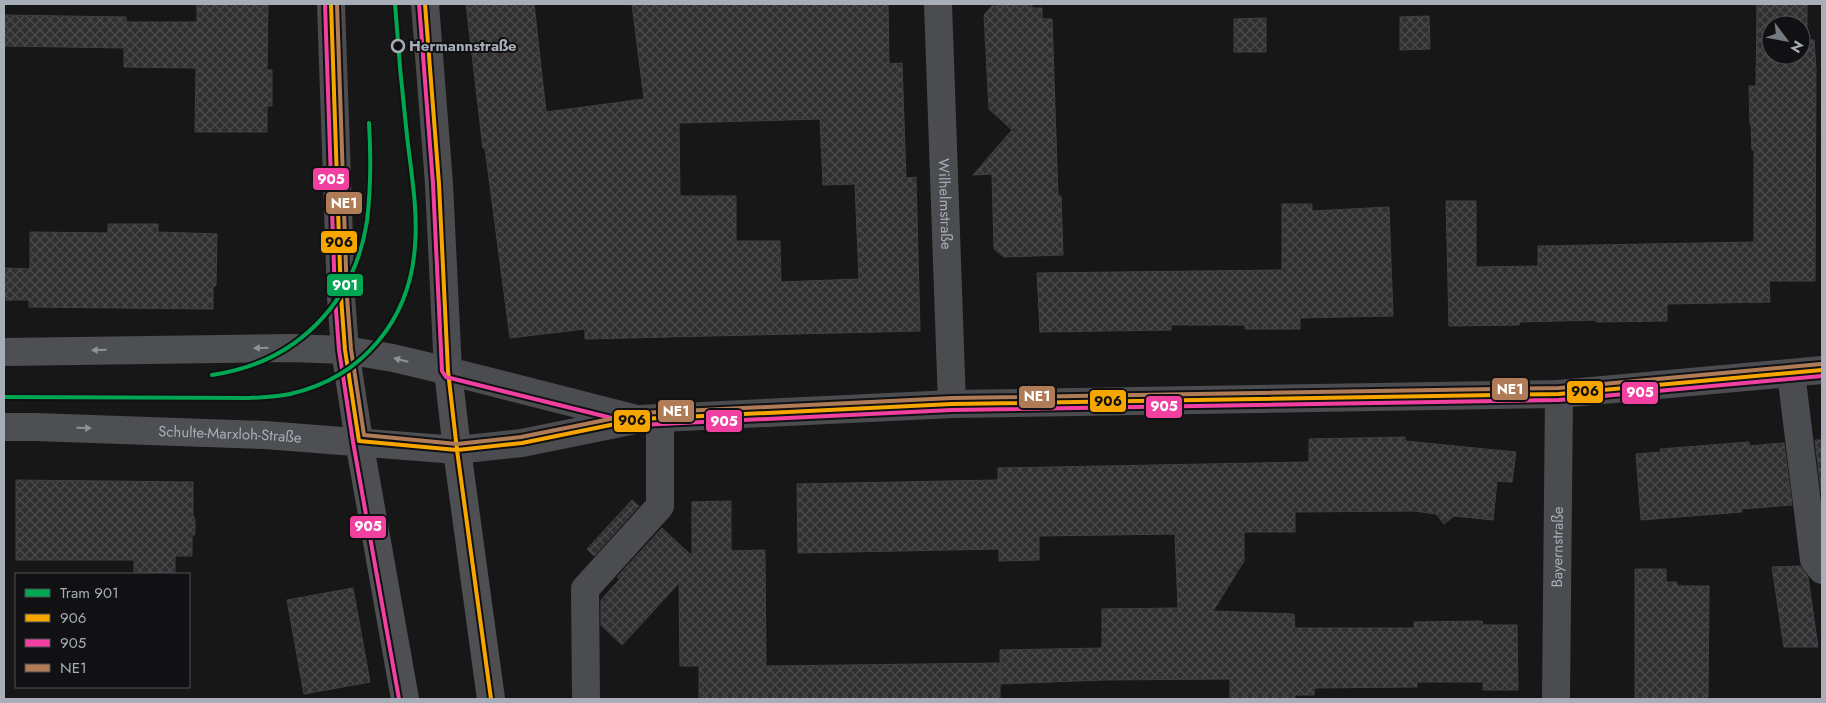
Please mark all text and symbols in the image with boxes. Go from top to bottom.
north arrow [1761,15,1811,65]
place label: Hermannstraße [409,35,517,57]
text: N [1786,37,1808,57]
marker: Hermannstraße [391,39,405,53]
street label: Wilhelmstraße [932,158,958,250]
line badge: 905 [312,167,350,191]
text: 905 [317,169,345,189]
line badge: NE1 [325,191,363,215]
text: NE1 [331,193,357,213]
line badge: 906 [320,230,358,254]
text: 906 [325,232,353,252]
line badge: 901 [326,273,364,297]
text: 901 [332,275,358,295]
one-way arrow [253,344,269,352]
one-way arrow [90,346,106,354]
one-way arrow [394,356,409,364]
line badge: NE1 [1491,377,1529,401]
text: NE1 [1497,379,1523,399]
line badge: 906 [1566,380,1604,404]
text: 906 [1571,381,1599,401]
line badge: 905 [1621,381,1659,405]
text: 905 [1626,382,1654,402]
line badge: NE1 [1018,385,1056,409]
text: NE1 [1024,386,1050,406]
line badge: 906 [1089,389,1127,413]
text: 906 [1094,391,1122,411]
line badge: 905 [1145,395,1183,419]
text: 905 [1150,396,1178,416]
line badge: NE1 [657,399,695,423]
text: NE1 [663,401,689,421]
line badge: 906 [613,409,651,433]
line badge: 905 [705,409,743,433]
text: 906 [618,410,646,430]
text: 905 [710,411,738,431]
street label: Schulte-Marxloh-Straße [158,420,303,449]
one-way arrow [76,425,92,433]
street label: Bayernstraße [1546,506,1569,588]
line badge: 905 [349,515,387,539]
text: 905 [354,516,382,536]
legend [15,573,190,688]
text: Tram 901 [60,582,119,604]
text: 906 [60,607,86,629]
text: 905 [60,632,86,654]
text: NE1 [60,657,87,679]

